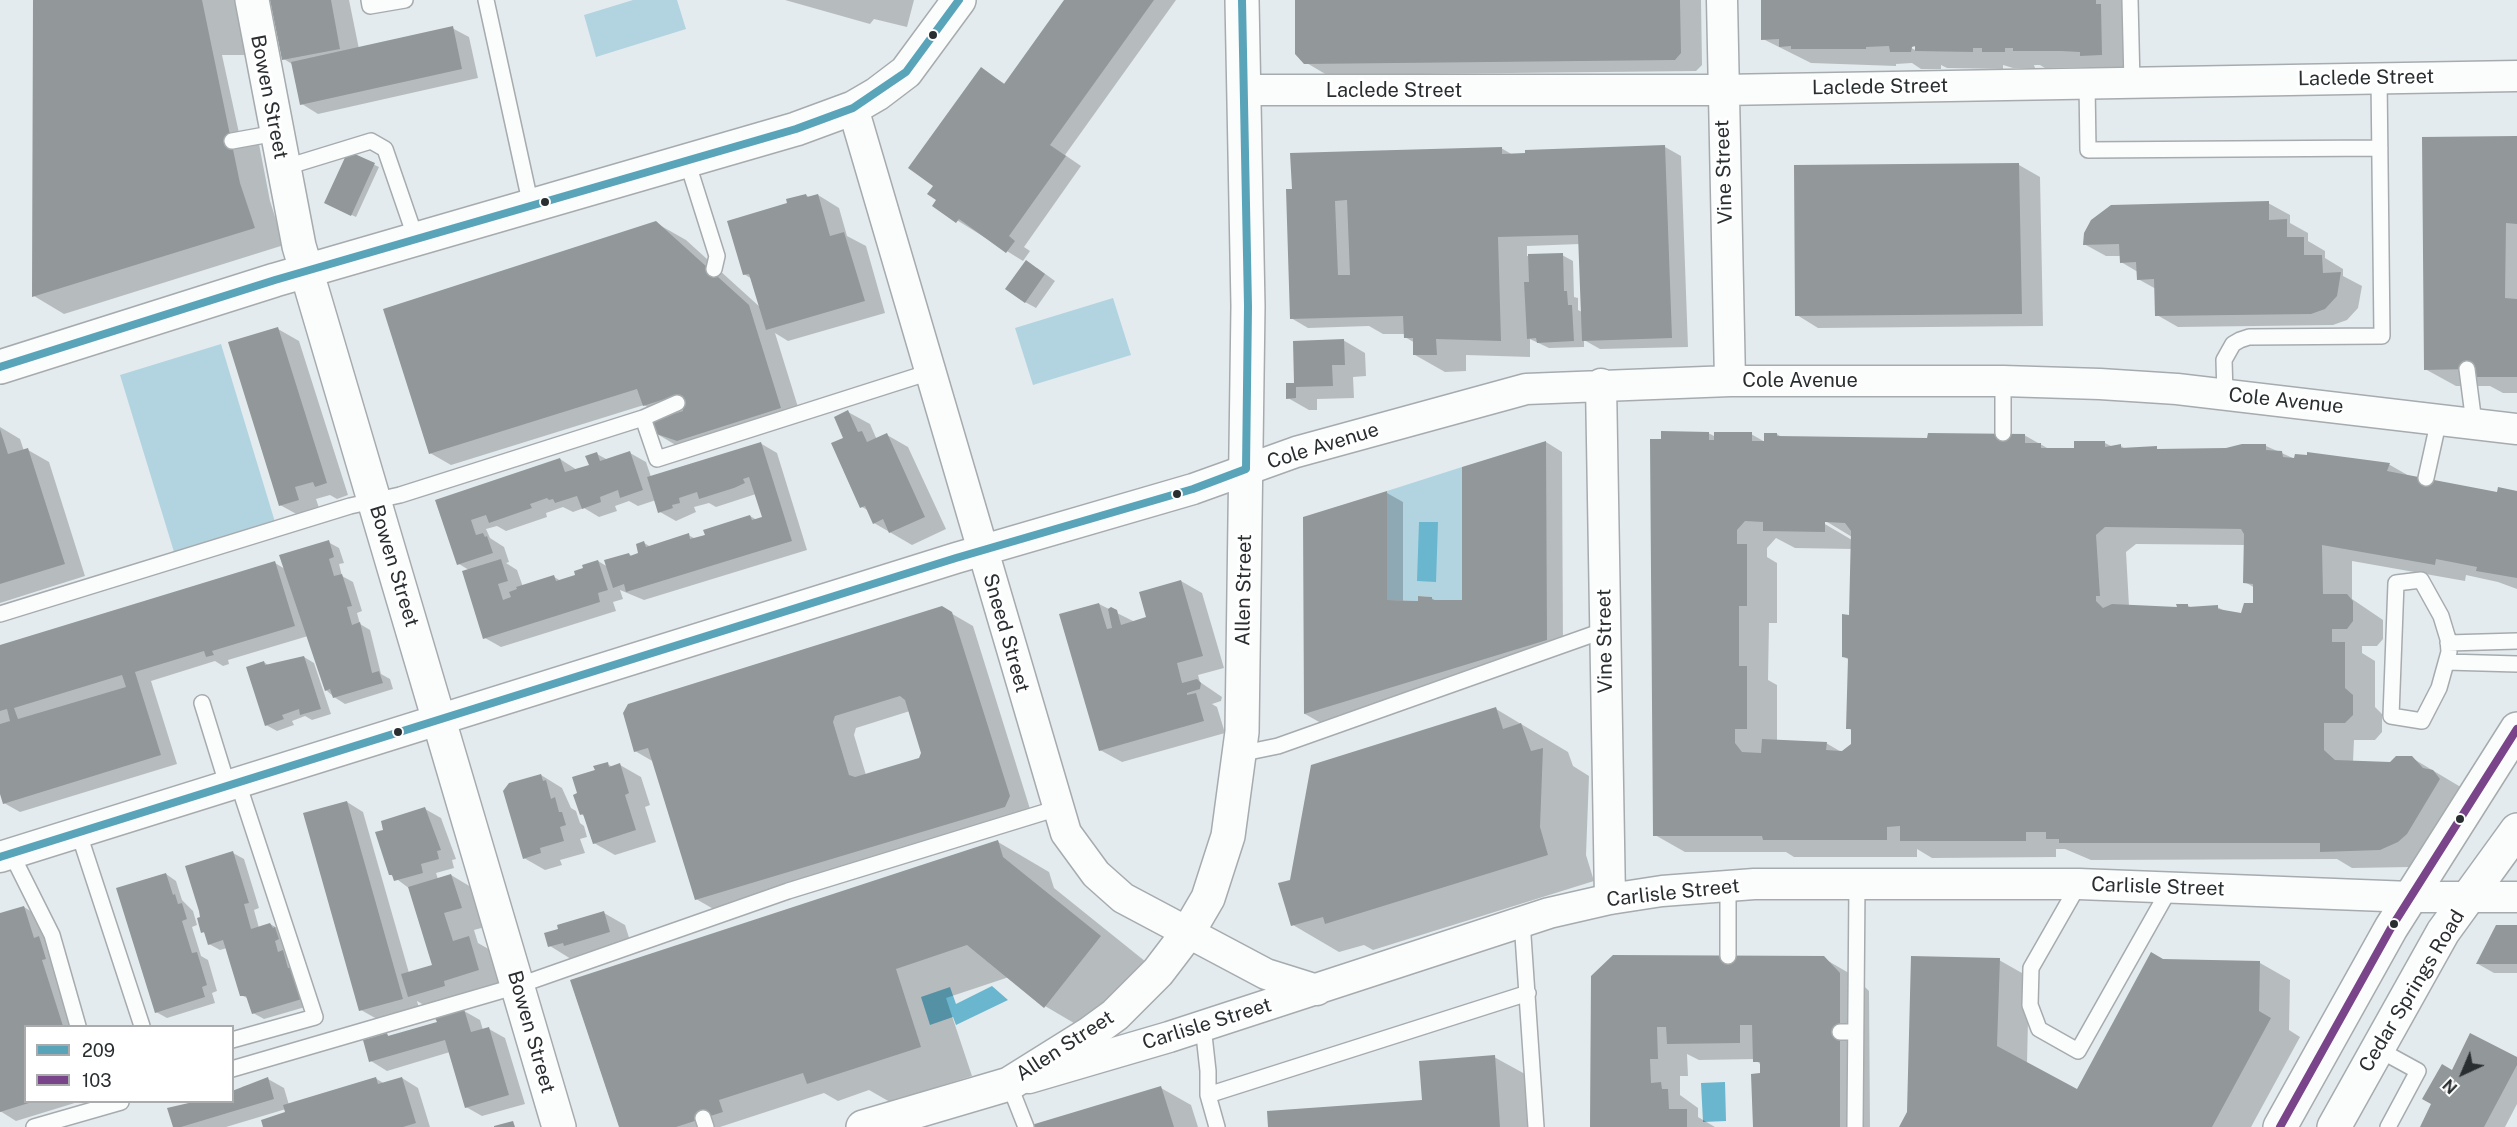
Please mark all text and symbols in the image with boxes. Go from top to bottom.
unlabelled marker [927,29,939,41]
street label: Bowen Street [245,33,293,161]
street label: Laclede Street [2298,65,2434,91]
street label: Laclede Street [1812,74,1948,100]
street label: Laclede Street [1326,79,1462,103]
street label: Vine Street [1710,119,1738,225]
unlabelled marker [539,196,551,208]
street label: Cole Avenue [1742,369,1858,393]
street label: Cole Avenue [2227,383,2345,419]
street label: Cole Avenue [1264,418,1382,474]
unlabelled marker [1171,488,1183,500]
street label: Bowen Street [364,502,424,630]
street label: Allen Street [1231,534,1257,646]
street label: Sneed Street [978,571,1034,695]
street label: Vine Street [1592,588,1618,694]
unlabelled marker [392,726,404,738]
unlabelled marker [2454,813,2466,825]
street label: Carlisle Street [2091,873,2225,901]
street label: Carlisle Street [1605,874,1741,912]
street label: Cedar Springs Road [2354,906,2470,1076]
unlabelled marker [2388,918,2400,930]
street label: Bowen Street [502,968,560,1096]
street label: Carlisle Street [1140,993,1274,1055]
street label: Allen Street [1012,1006,1118,1086]
legend [24,1025,234,1103]
text: 209 [82,1040,115,1061]
north arrow [2433,1043,2493,1103]
text: 103 [82,1070,112,1091]
text: N [2439,1075,2461,1097]

